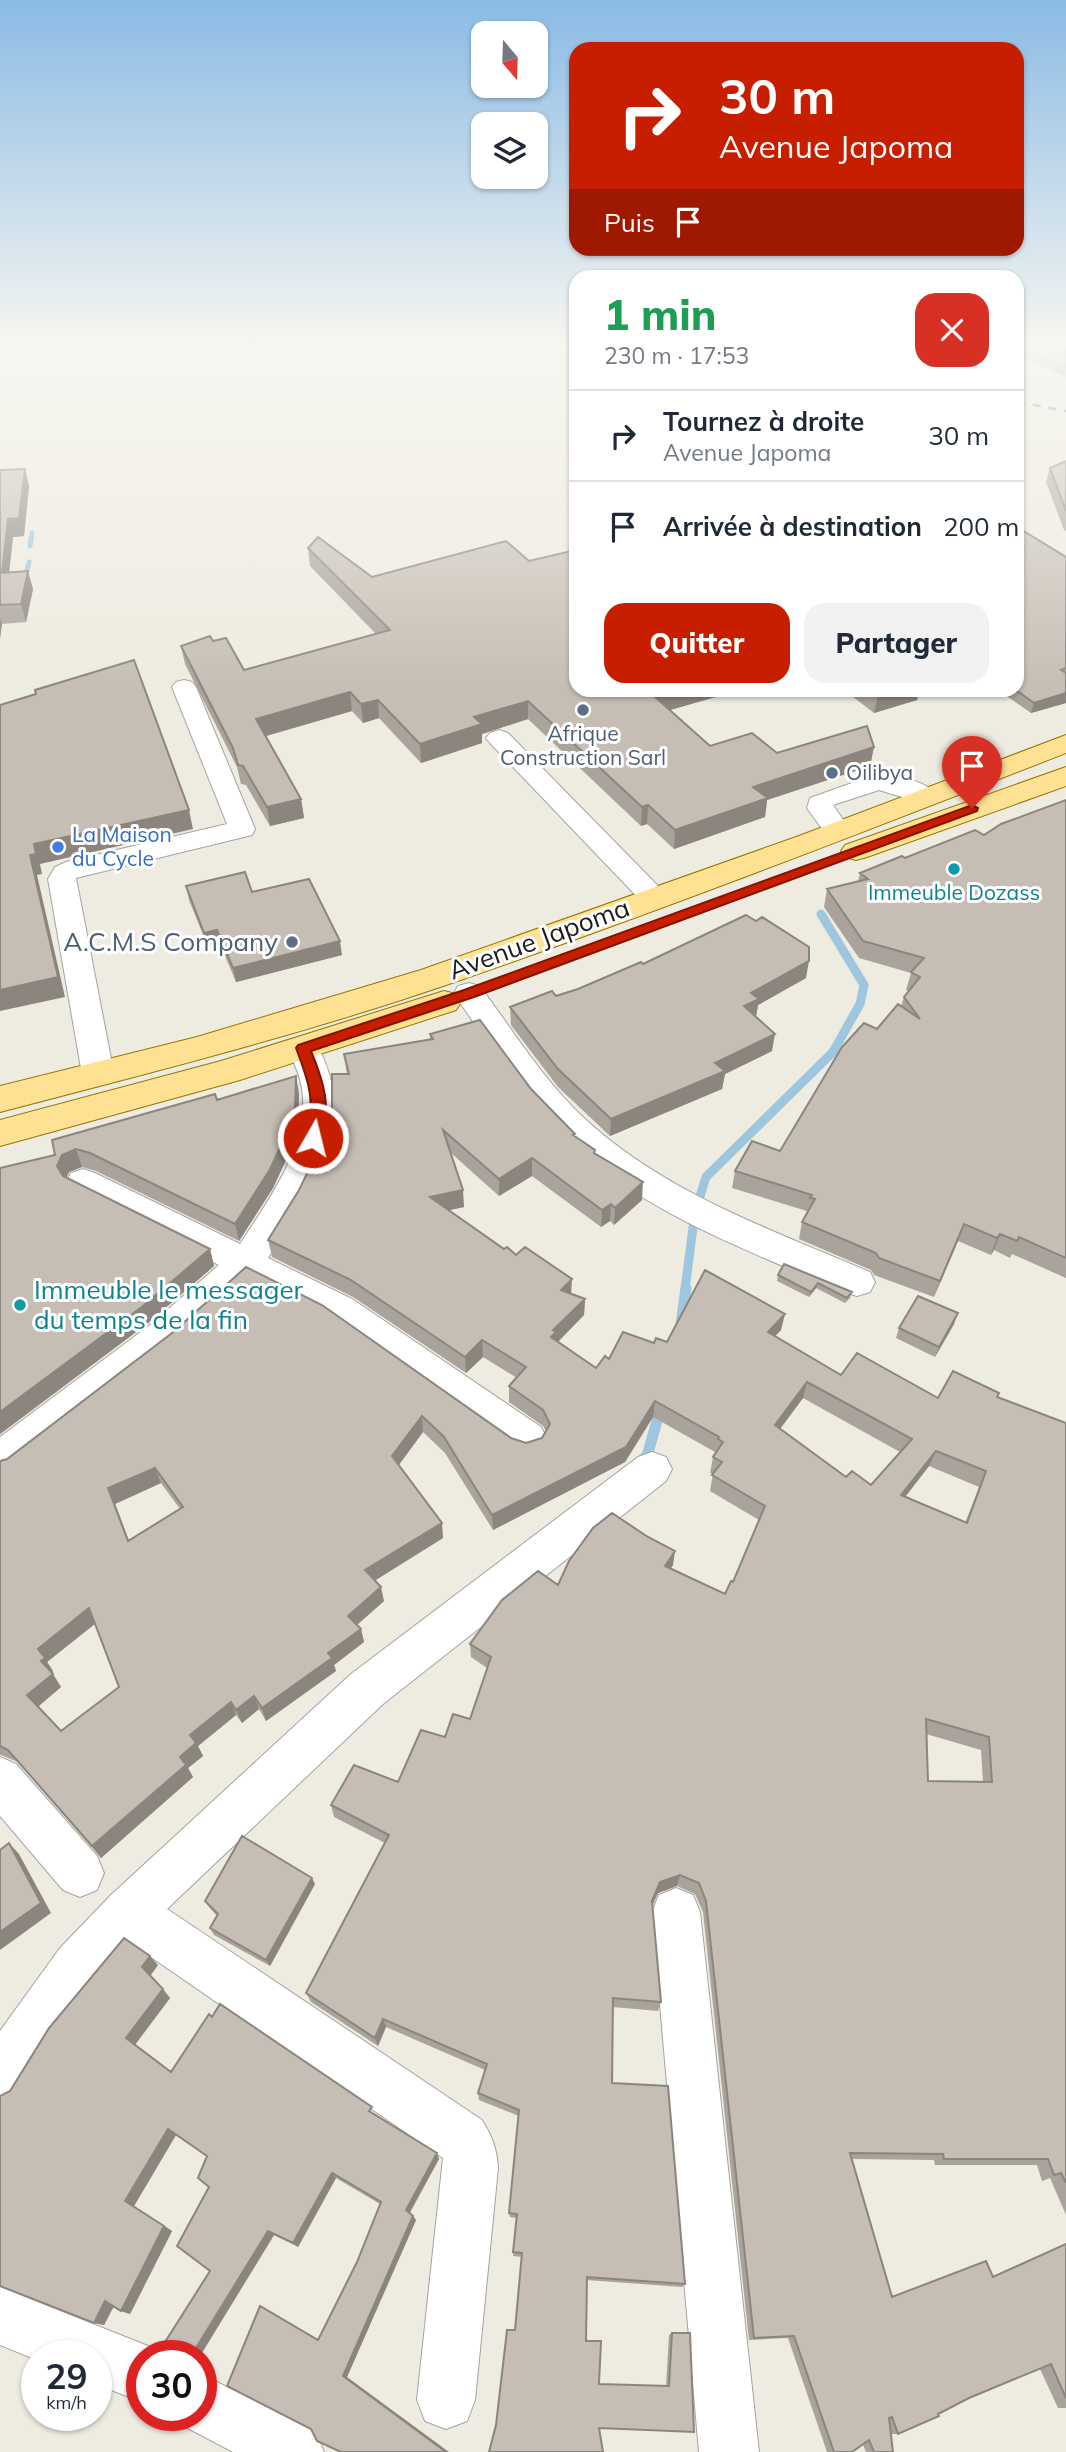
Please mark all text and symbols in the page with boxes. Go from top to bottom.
north arrow [471,21,548,98]
map controls [471,21,548,189]
text: 30 m [719,65,835,126]
icon: right [604,70,695,161]
button: layers [471,112,548,189]
text: Avenue Japoma [719,126,953,166]
icon: arrive [669,203,707,241]
text: Puis [604,206,655,239]
text: 1 min [604,288,717,341]
button: close [915,293,989,367]
text: 230 m · 17:53 [604,341,749,370]
text: Tournez à droite [663,405,864,438]
icon: right [604,417,642,455]
text: 30 m [928,419,989,452]
text: Avenue Japoma [663,438,831,467]
icon: arrive [604,508,642,546]
text: Arrivée à destination [663,510,922,543]
text: 200 m [943,510,1019,543]
button: Quitter [604,603,790,683]
button: Partager [804,603,989,683]
marker: Afrique Construction Sarl [575,702,591,718]
place label: Afrique Construction Sarl [500,720,666,770]
pin [942,736,1002,808]
icon: arrive [953,747,991,785]
place label: Oilibya [846,759,913,785]
marker: Oilibya [824,765,840,781]
place label: La Maison du Cycle [72,821,172,871]
marker: La Maison du Cycle [50,839,66,855]
marker: Immeuble Dozass [946,861,962,877]
place label: Immeuble Dozass [868,879,1040,905]
street label: Avenue Japoma [444,890,634,987]
place label: A.C.M.S Company [63,925,278,958]
marker: A.C.M.S Company [284,934,300,950]
position arrow [276,1101,350,1175]
place label: Immeuble le messager du temps de la fin [34,1273,304,1336]
marker: Immeuble le messager du temps de la fin [12,1297,28,1313]
speed limit sign: 30 [126,2340,217,2431]
text: 29 [45,2354,88,2398]
text: km/h [46,2391,87,2414]

